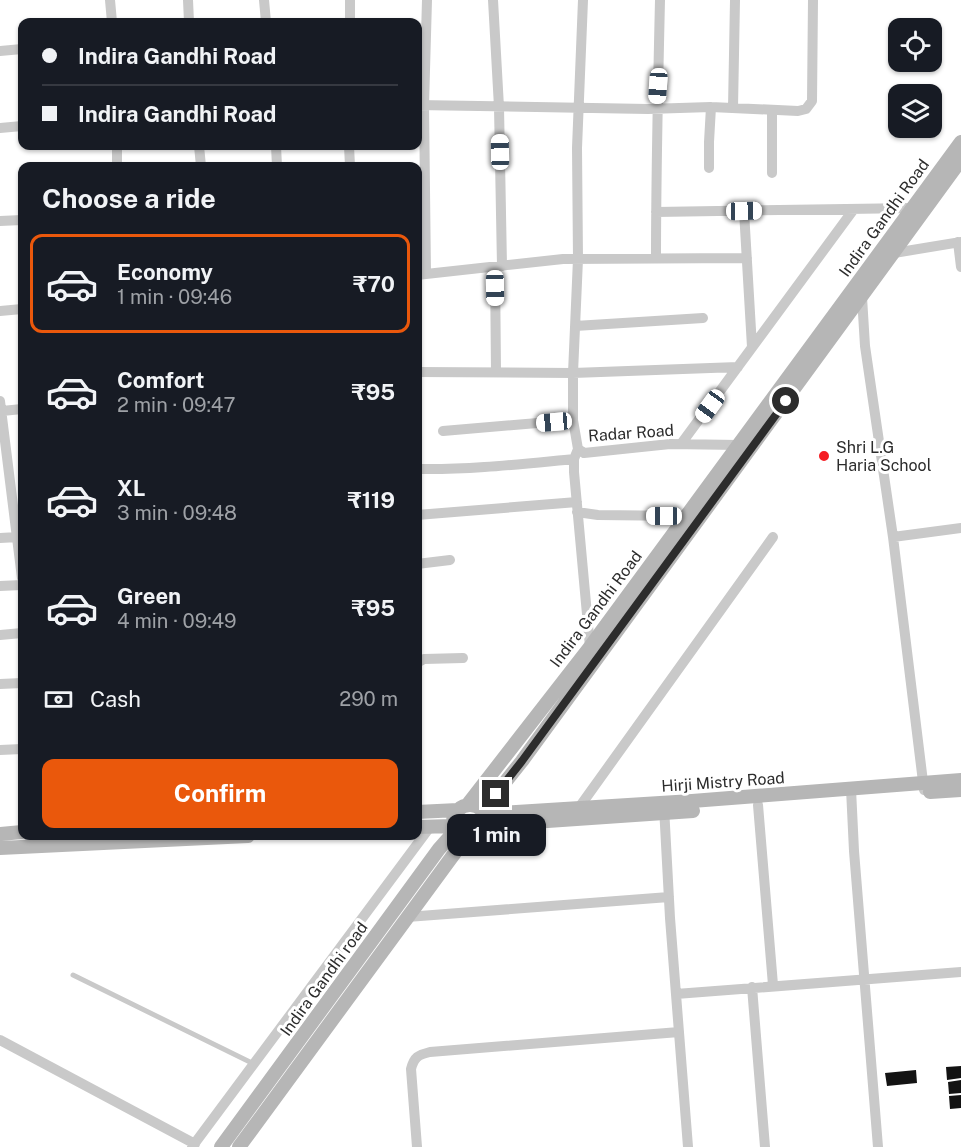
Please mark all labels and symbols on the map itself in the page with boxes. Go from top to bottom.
car [648,67,668,105]
car [491,134,509,170]
street label: Indira Gandhi Road [835,156,933,280]
car [726,202,762,220]
car [486,270,504,306]
car [692,386,728,426]
route start [772,387,799,414]
car [535,411,573,433]
street label: Radar Road [587,421,675,445]
place label: Shri L.G Haria School [836,438,932,475]
marker: Shri L.G Haria School [817,449,831,463]
car [646,507,682,525]
street label: Indira Gandhi Road [546,547,646,671]
street label: Hirji Mistry Road [661,768,785,796]
route end [482,780,509,807]
callout: 1 min [446,815,546,857]
street label: Indira Gandhi road [276,918,372,1040]

